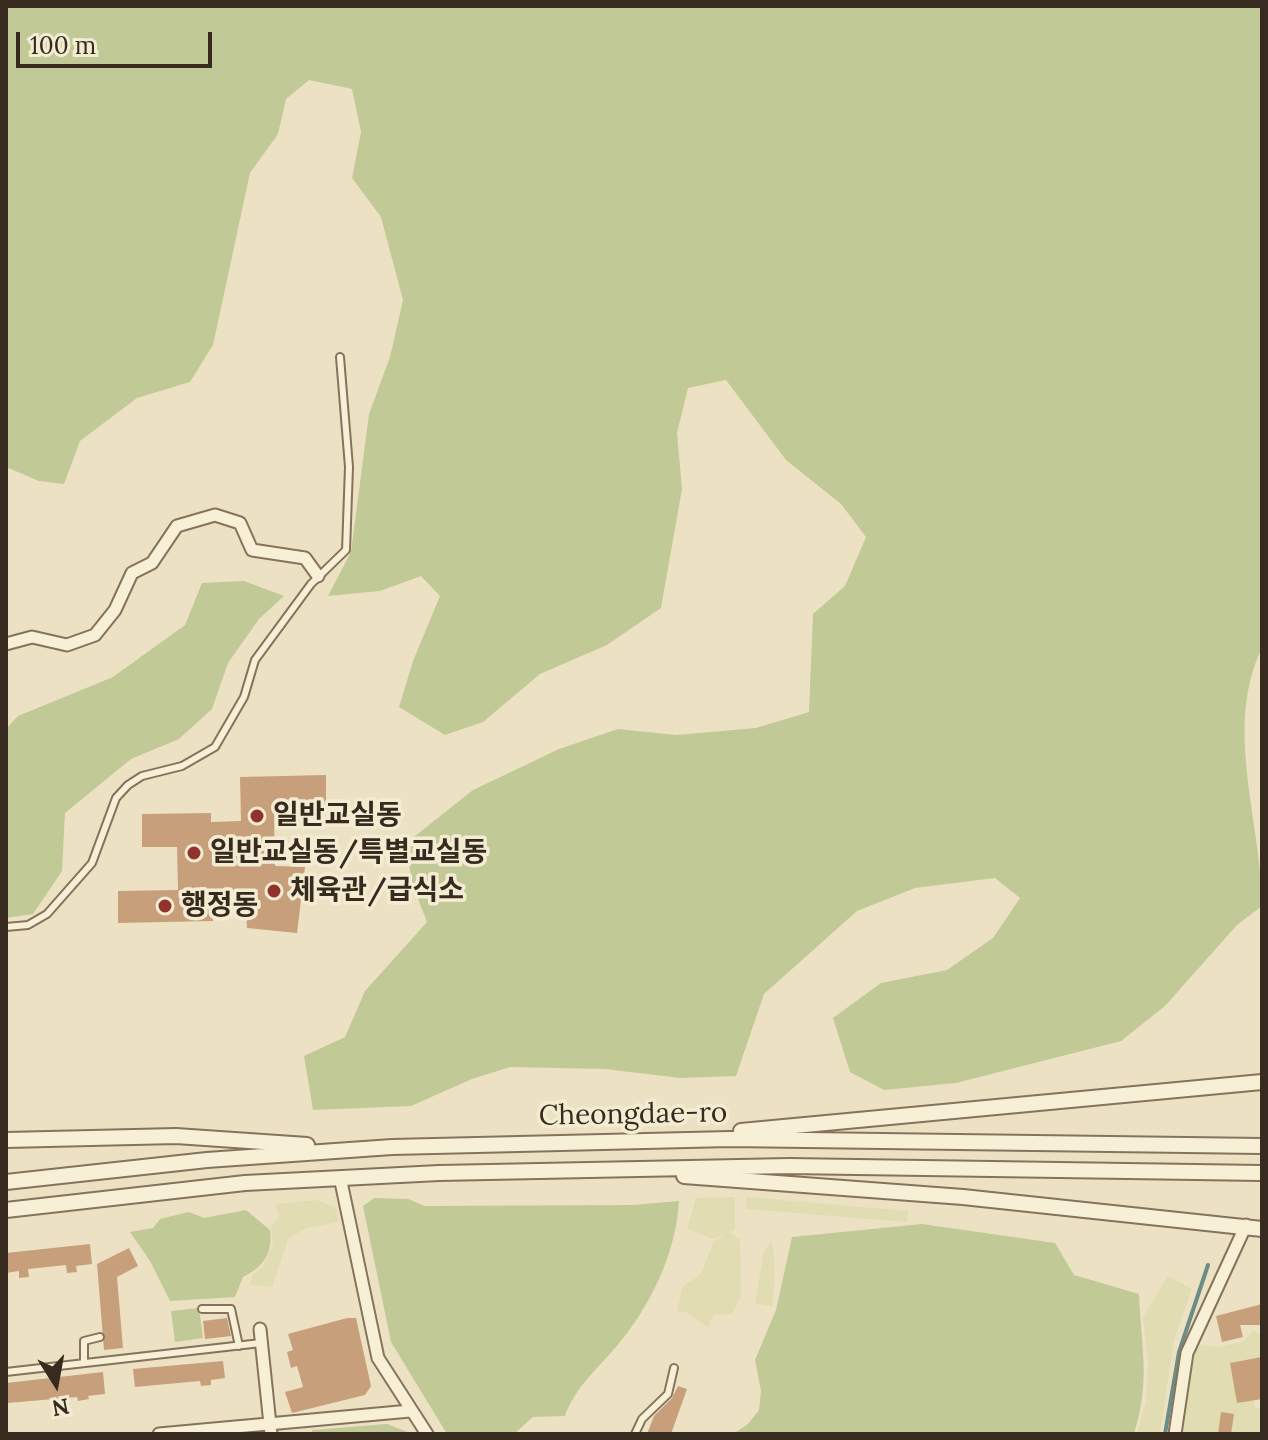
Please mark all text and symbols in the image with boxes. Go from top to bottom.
scale bar [20,16,216,66]
text: 100 m [30,30,96,61]
place label: 일반교실동 [273,799,402,833]
marker: 일반교실동 [248,807,266,825]
place label: 일반교실동/특별교실동 [210,836,487,870]
marker: 일반교실동/특별교실동 [185,844,203,862]
place label: 체육관/급식소 [290,874,464,908]
marker: 체육관/급식소 [265,882,283,900]
place label: 행정동 [181,889,258,923]
marker: 행정동 [156,897,174,915]
street label: Cheongdae-ro [538,1097,728,1133]
north arrow [16,1344,96,1424]
text: N [50,1392,72,1423]

